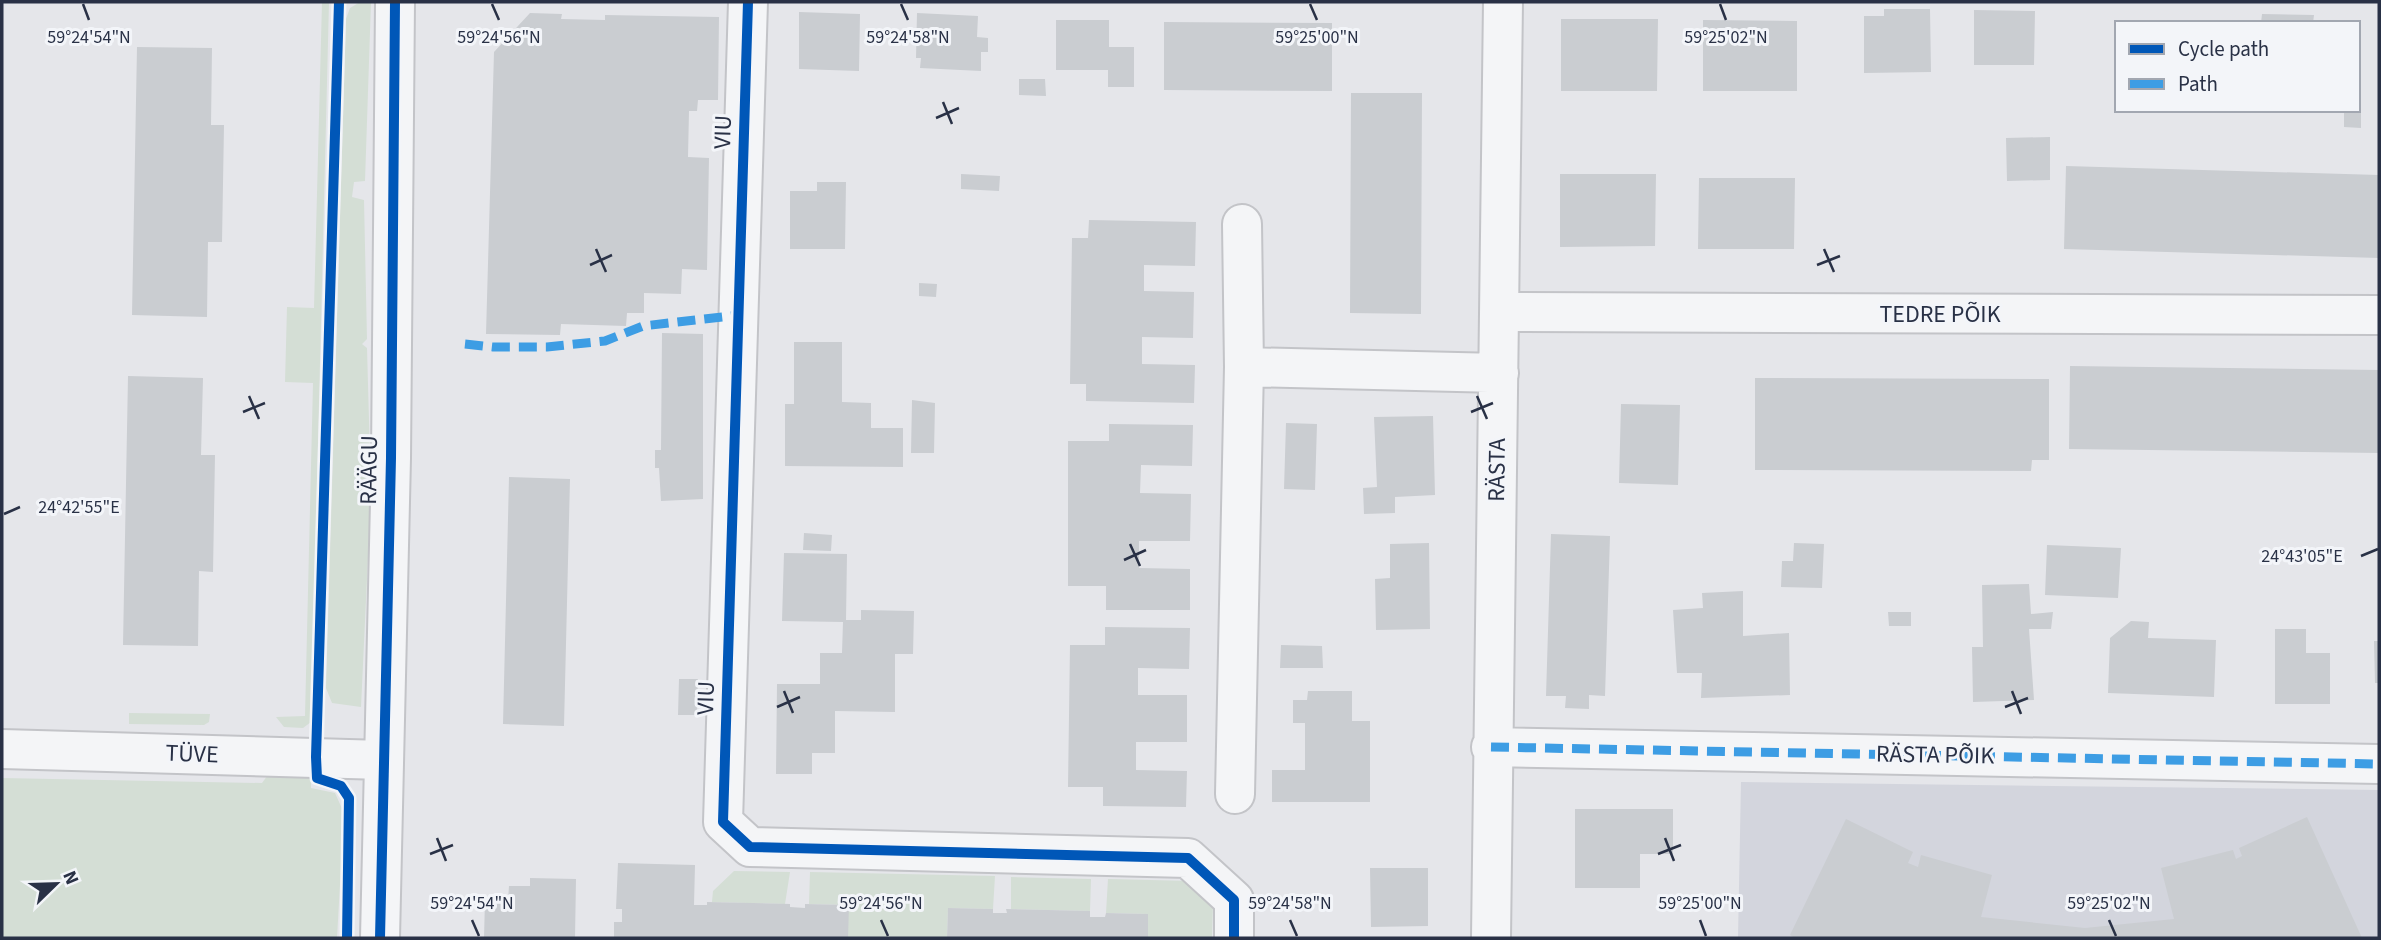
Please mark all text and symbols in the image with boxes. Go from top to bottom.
legend [2115,21,2360,112]
text: 59°24'54"N [47,25,131,50]
text: 59°24'56"N [457,25,541,50]
text: 59°24'58"N [866,25,950,50]
text: 59°25'00"N [1275,25,1359,50]
text: 59°25'02"N [1684,25,1768,50]
text: Cycle path [2178,34,2269,64]
text: Path [2178,69,2218,99]
street label: VIU [705,114,741,150]
street label: TEDRE PÕIK [1879,297,2001,332]
street label: RÄÄGU [351,435,387,505]
street label: RÄSTA [1479,438,1515,502]
text: 24°42'55"E [38,495,120,520]
text: 24°43'05"E [2261,544,2343,569]
street label: VIU [688,680,724,716]
street label: TÜVE [165,736,219,772]
street label: RÄSTA PÕIK [1875,736,1995,774]
north arrow [21,849,91,919]
text: N [55,867,85,889]
text: 59°24'54"N [430,891,514,916]
text: 59°24'56"N [839,891,923,916]
text: 59°24'58"N [1248,891,1332,916]
text: 59°25'00"N [1658,891,1742,916]
text: 59°25'02"N [2067,891,2151,916]

